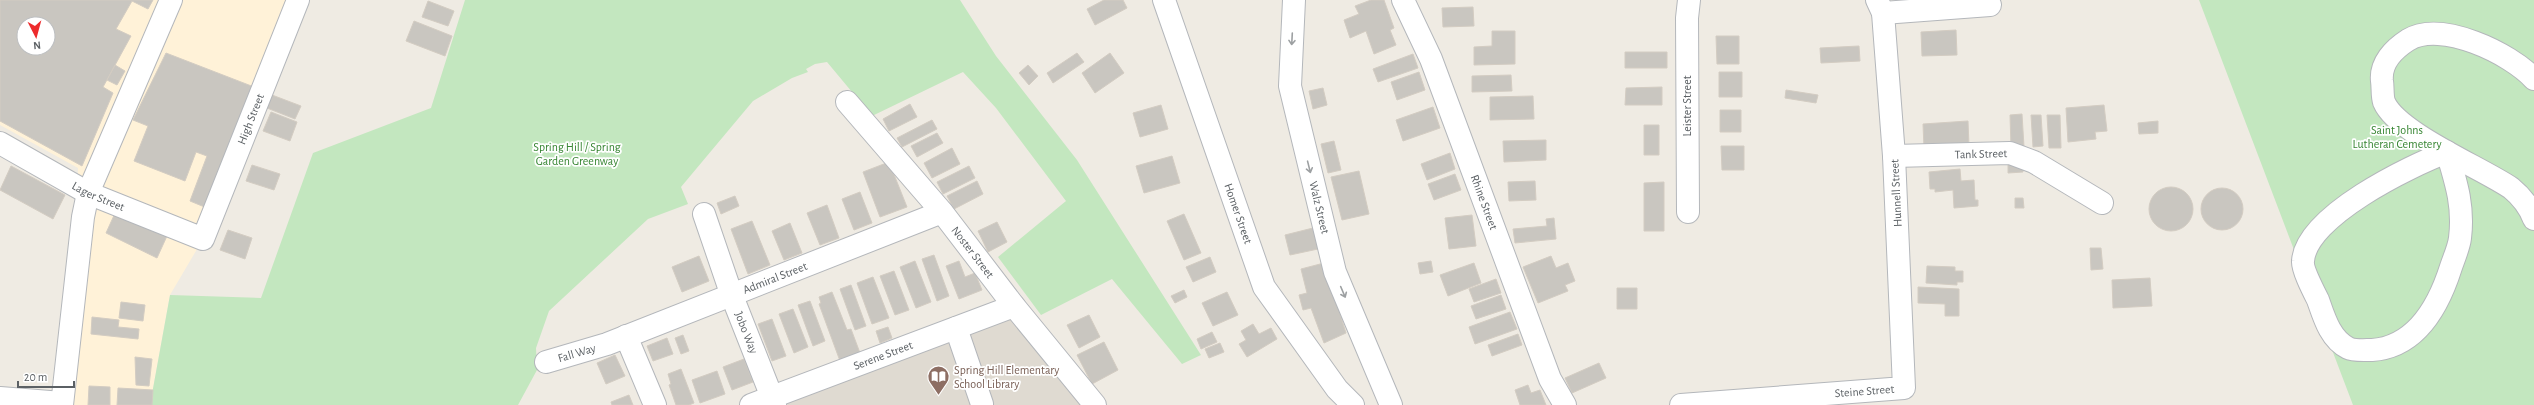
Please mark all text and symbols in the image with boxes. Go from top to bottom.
north arrow [16,16,56,56]
one-way arrow [1288,32,1296,45]
text: N [33,40,41,51]
street label: Leister Street [1681,75,1693,137]
street label: High Street [235,92,266,146]
park label: Saint Johns Lutheran Cemetery [2352,124,2442,151]
park label: Spring Hill / Spring Garden Greenway [533,141,621,168]
street label: Tank Street [1955,147,2008,160]
street label: Hunnell Street [1888,159,1904,227]
one-way arrow [1306,160,1314,173]
street label: Rhine Street [1469,173,1500,231]
street label: Lager Street [70,179,126,213]
street label: Walz Street [1307,180,1332,235]
street label: Homer Street [1222,182,1254,245]
street label: Noster Street [949,224,996,280]
street label: Admiral Street [741,260,809,296]
one-way arrow [1340,285,1348,297]
street label: Jobo Way [733,310,760,356]
street label: Serene Street [852,339,914,372]
street label: Fall Way [556,342,597,364]
scale bar [18,363,74,389]
library icon: Spring Hill Elementary School Library [925,364,951,397]
place label: Spring Hill Elementary School Library [954,364,1059,391]
text: 20 m [24,371,47,383]
street label: Steine Street [1834,383,1895,399]

